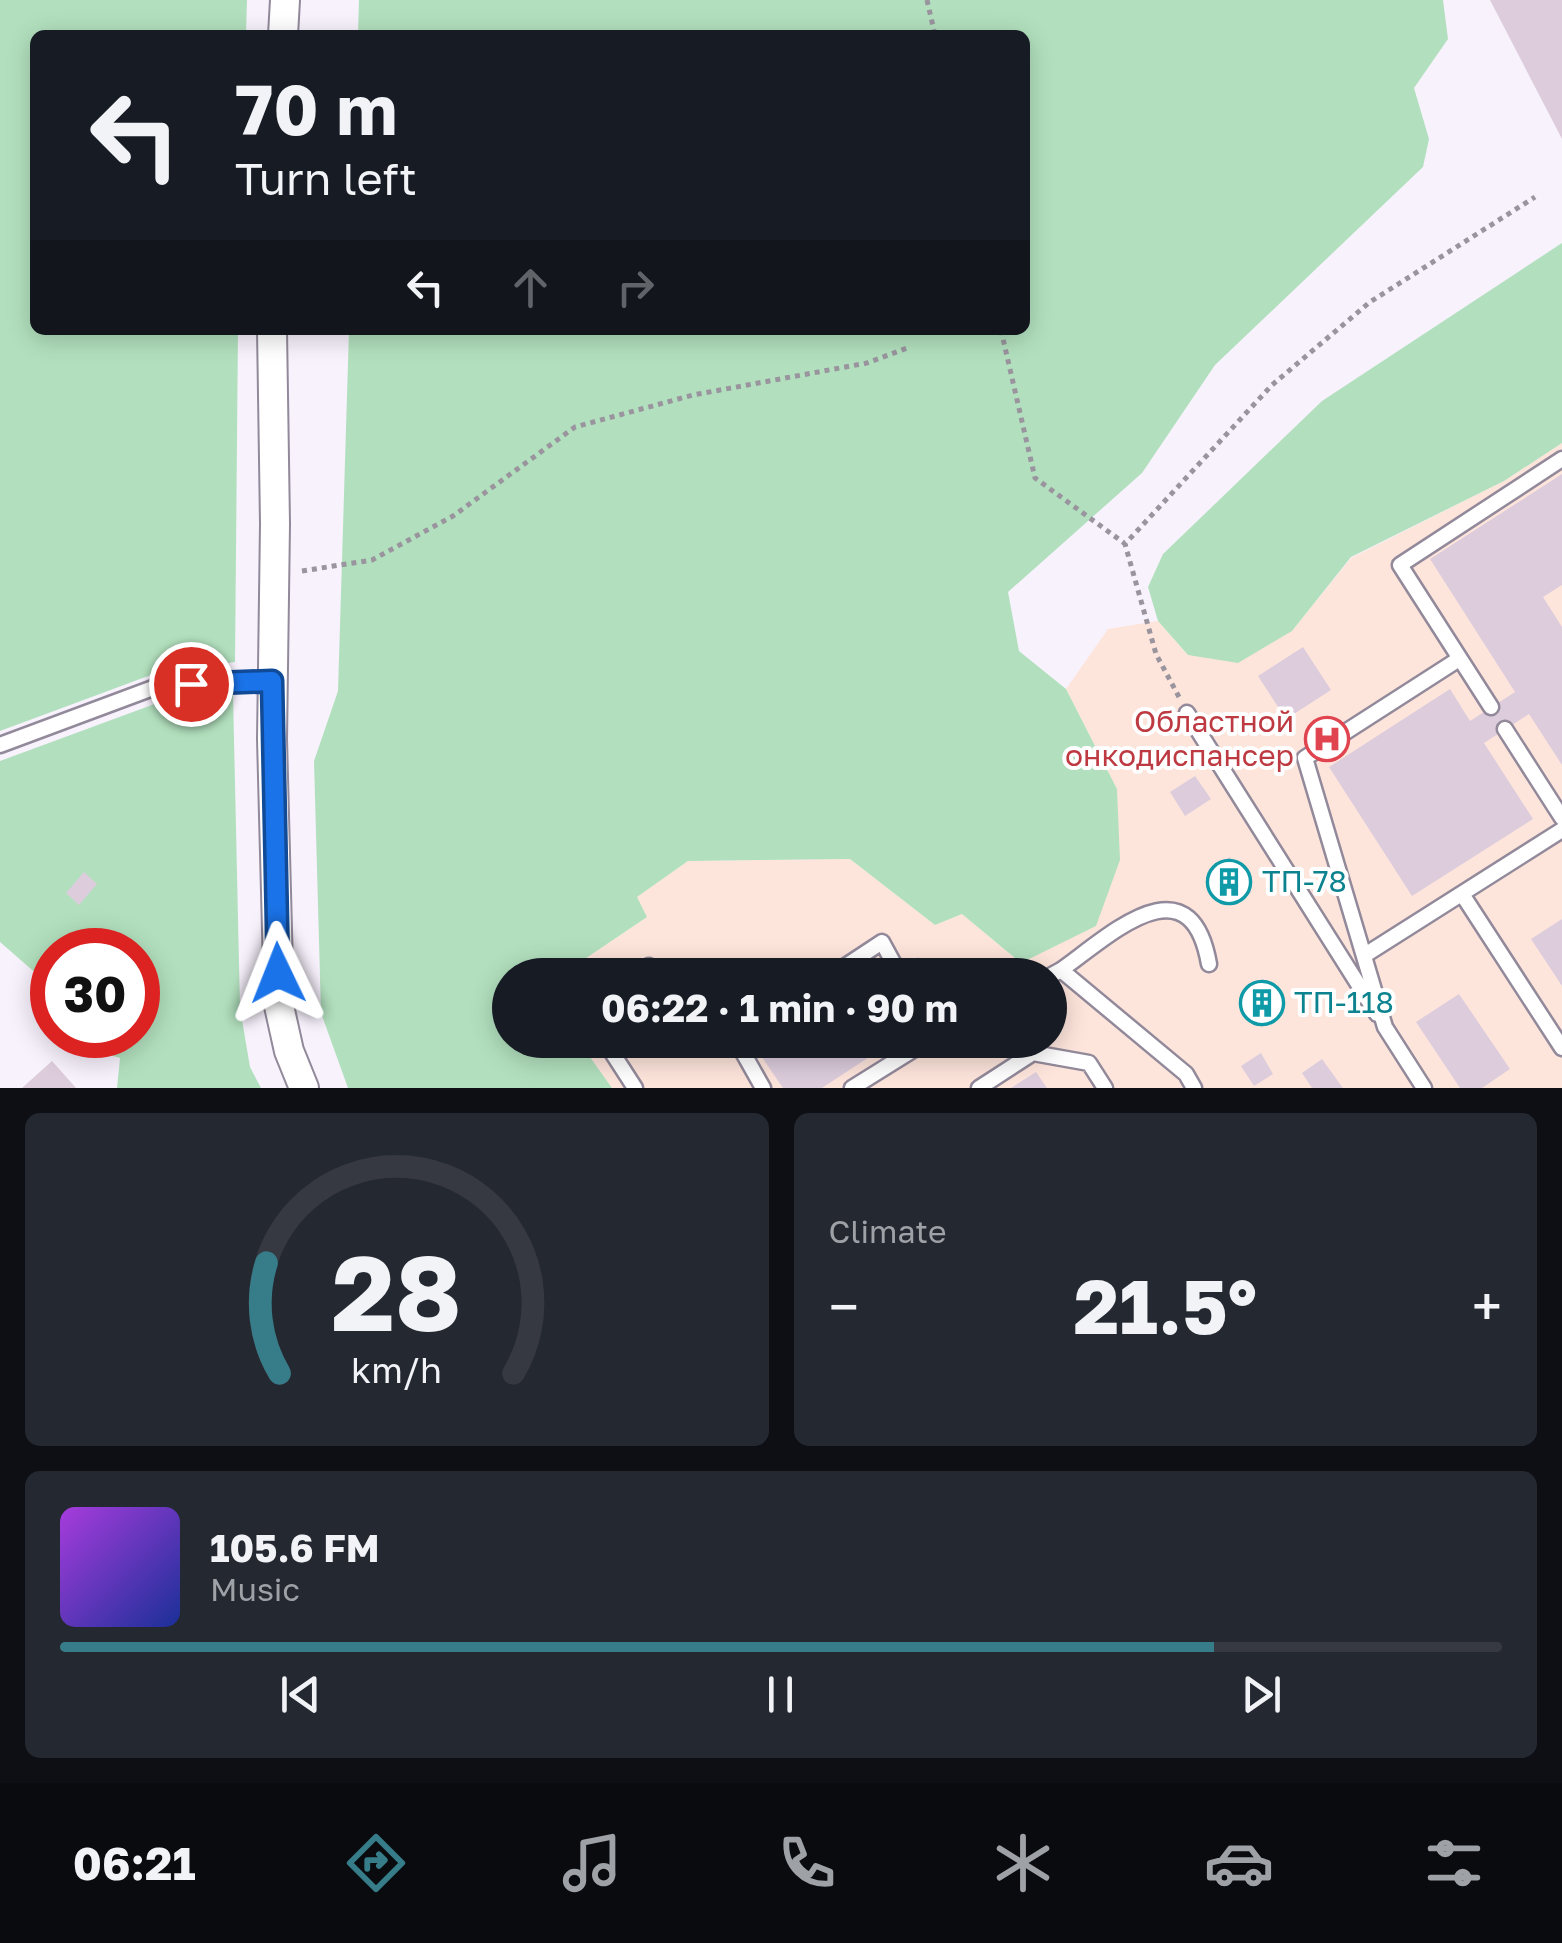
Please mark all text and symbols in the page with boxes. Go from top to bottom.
text: 70 m [235,66,397,150]
icon: left [70,70,200,200]
text: Turn left [235,151,417,205]
icon: left [398,260,453,315]
icon: ahead [503,260,558,315]
icon: right [608,260,663,315]
pin [149,642,234,727]
icon: arrive [164,657,219,712]
place label: Областной онкодиспансер [1065,703,1294,773]
hospital icon: Областной онкодиспансер [1304,716,1350,762]
building icon: ТП-78 [1206,859,1252,905]
place label: ТП-78 [1262,863,1347,899]
position arrow [226,921,330,1025]
speed limit sign: 30 [30,928,160,1058]
building icon: ТП-118 [1239,980,1285,1026]
place label: ТП-118 [1294,984,1394,1020]
text: 06:22 · 1 min · 90 m [601,985,958,1030]
text: Climate [829,1212,947,1250]
text: 28 [332,1229,462,1354]
text: 21.5° [1074,1260,1257,1351]
text: − [829,1273,859,1339]
text: + [1472,1273,1502,1339]
text: km/h [351,1348,442,1391]
text: 105.6 FM [210,1525,380,1570]
text: Music [210,1570,300,1608]
icon: previous [273,1667,328,1722]
icon: pause [753,1667,808,1722]
icon: next [1234,1667,1289,1722]
icon: directions [341,1828,411,1898]
icon: music [557,1828,627,1898]
icon: phone [772,1828,842,1898]
icon: climate [988,1828,1058,1898]
icon: car [1204,1828,1274,1898]
icon: filters [1419,1828,1489,1898]
text: 06:21 [73,1836,196,1890]

